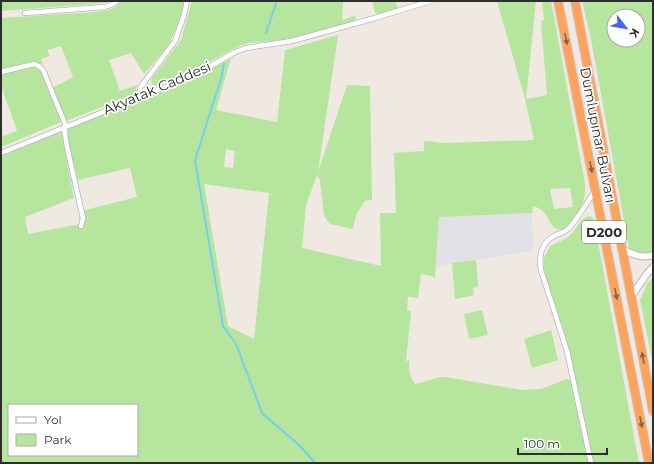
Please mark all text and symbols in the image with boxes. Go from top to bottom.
north arrow [606,8,646,48]
text: K [626,26,643,41]
one-way arrow [563,33,569,45]
street label: Akyatak Caddesi [100,57,214,119]
street label: Dumlupınar Bulvarı [576,66,620,204]
one-way arrow [588,161,594,173]
road number: D200 [582,221,626,243]
one-way arrow [613,288,619,300]
one-way arrow [640,352,646,365]
legend [8,404,138,456]
text: Yol [44,412,62,427]
one-way arrow [638,416,644,428]
scale bar [518,430,607,456]
text: Park [44,432,72,447]
text: 100 m [524,436,560,451]

